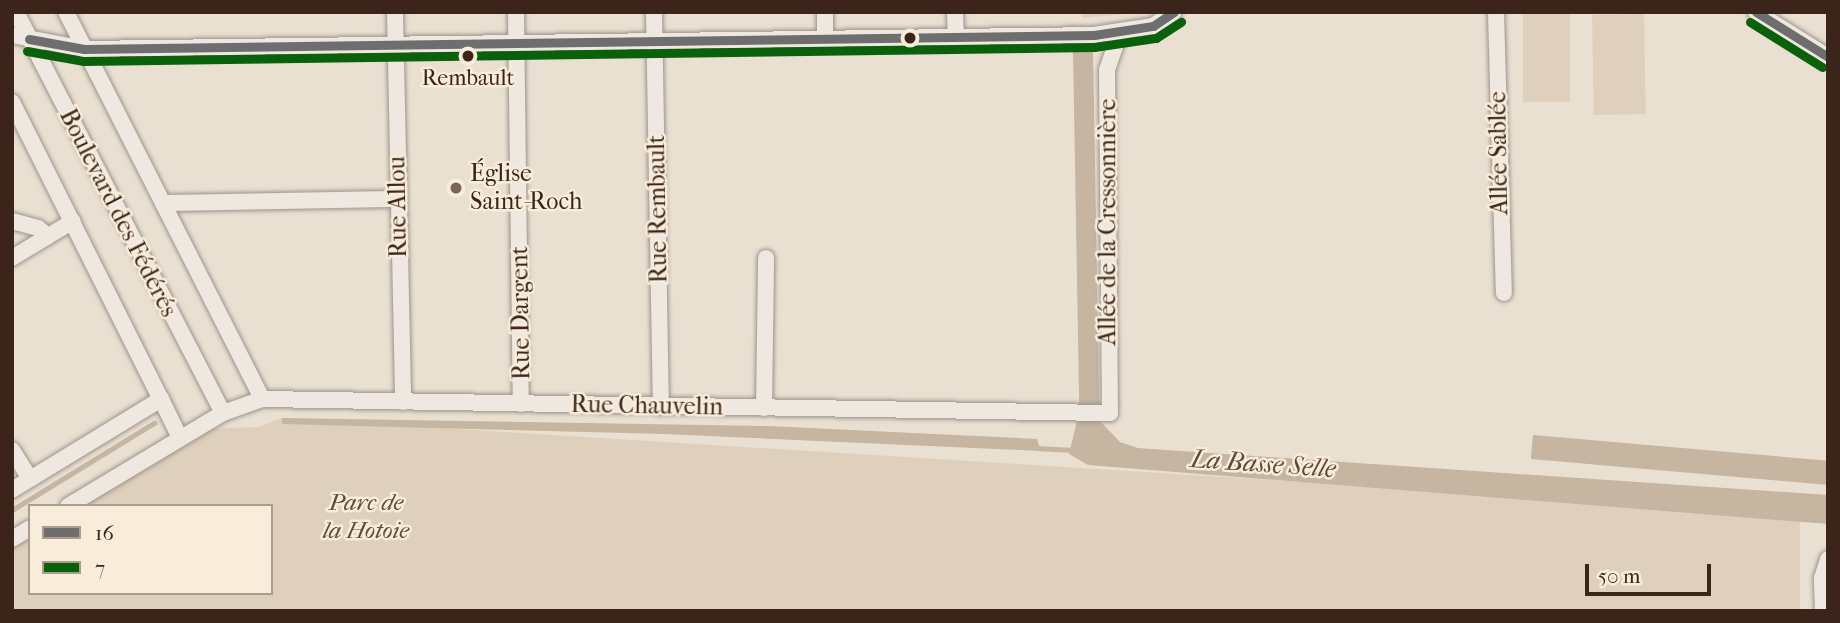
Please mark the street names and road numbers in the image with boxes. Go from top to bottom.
street label: Allée Sablée [1484,91,1514,215]
street label: Allée de la Cressonnière [1094,99,1122,345]
street label: Boulevard des Fédérés [53,104,183,322]
street label: Rue Rembault [642,134,674,284]
street label: Rue Allou [383,156,413,258]
street label: Rue Dargent [505,246,537,380]
street label: Rue Chauvelin [570,390,724,422]

